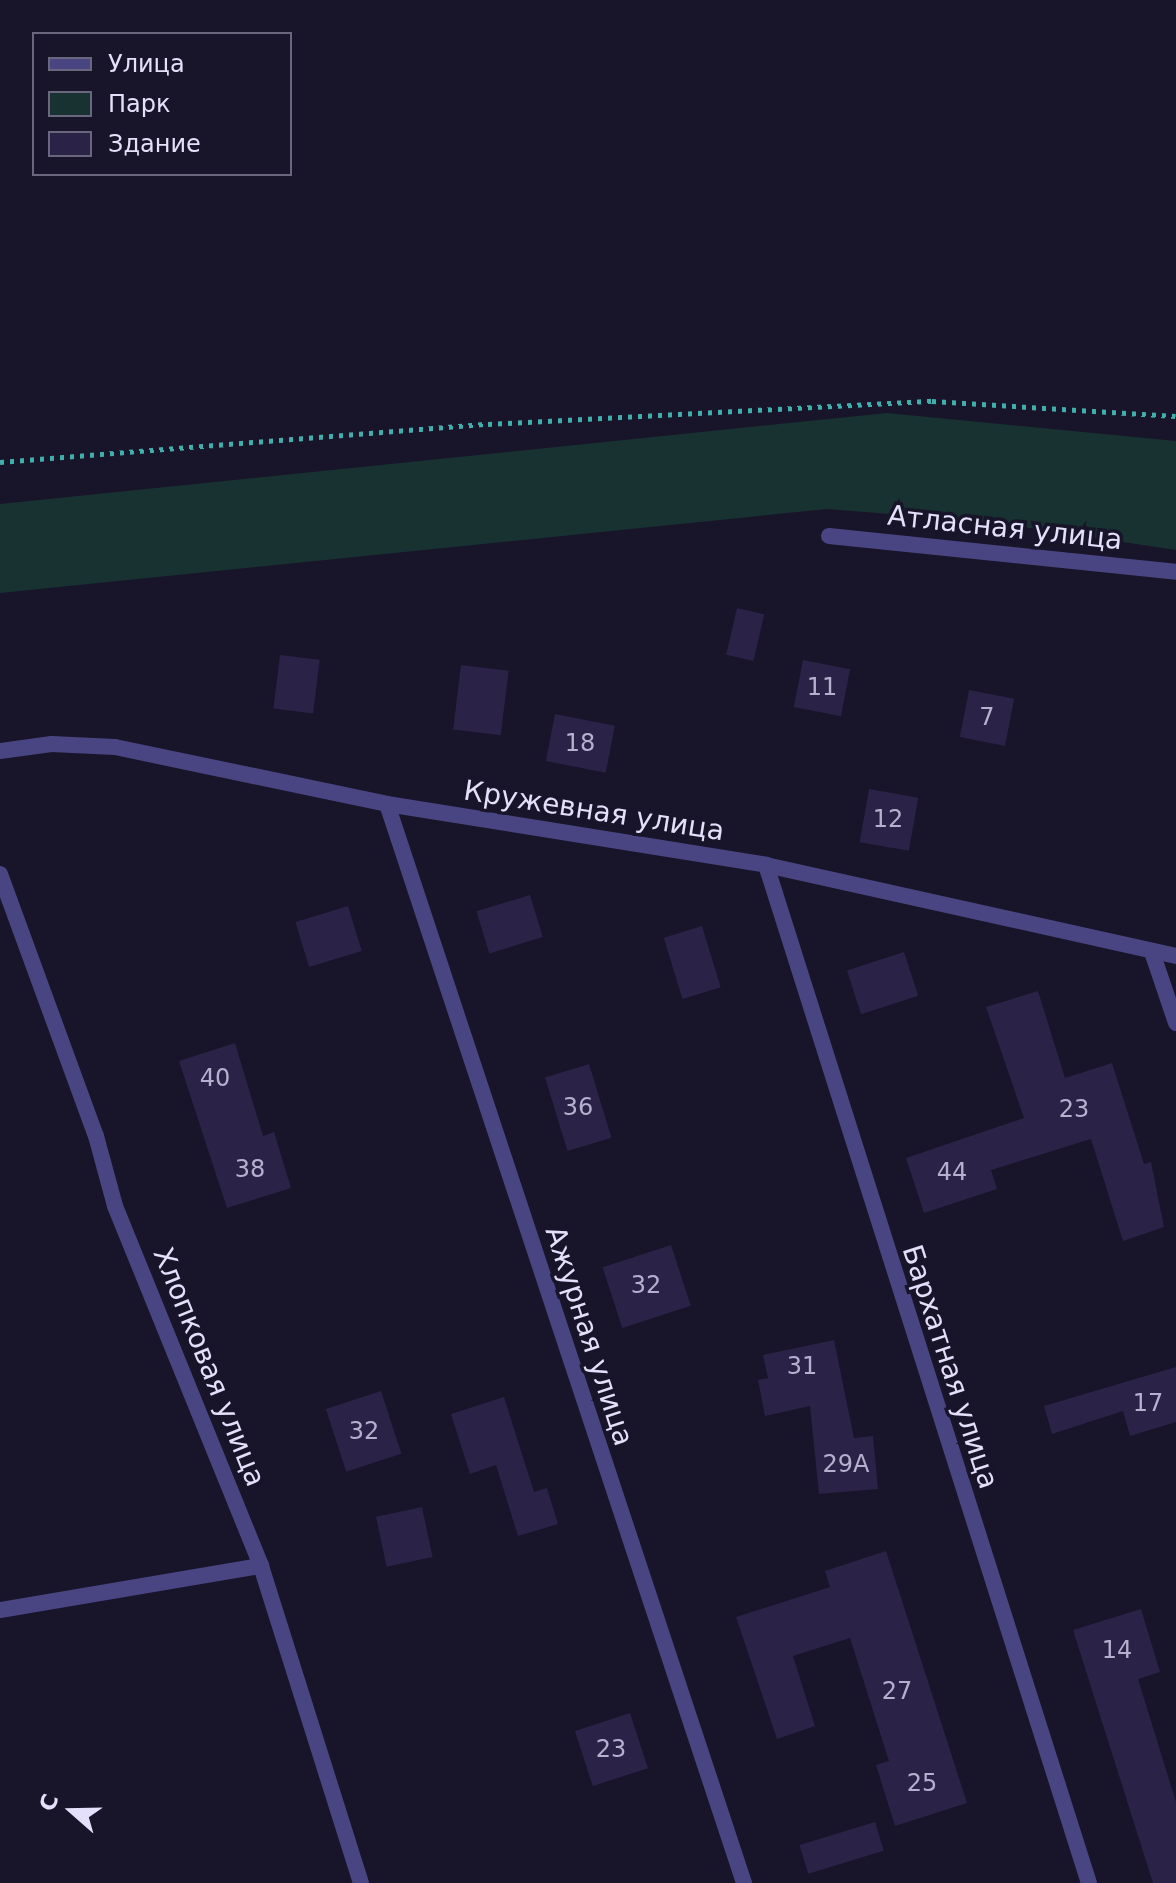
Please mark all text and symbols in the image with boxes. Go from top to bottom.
legend [32,32,292,176]
text: Улица [108,50,185,78]
text: Парк [108,90,170,118]
text: Здание [108,130,201,158]
street label: Атласная улица [886,499,1124,557]
house number: 11 [807,674,837,702]
house number: 7 [979,704,995,732]
house number: 18 [565,730,595,758]
street label: Кружевная улица [461,774,727,848]
house number: 12 [873,806,903,834]
house number: 40 [200,1065,230,1093]
house number: 36 [563,1094,593,1122]
house number: 23 [1059,1096,1089,1124]
house number: 38 [235,1156,265,1184]
house number: 44 [937,1159,967,1187]
street label: Ажурная улица [538,1222,640,1450]
street label: Бархатная улица [895,1241,1005,1493]
street label: Хлопковая улица [146,1243,272,1491]
house number: 32 [631,1272,661,1300]
house number: 31 [787,1353,817,1381]
house number: 17 [1133,1390,1163,1418]
house number: 32 [349,1418,379,1446]
house number: 29А [823,1451,869,1479]
house number: 14 [1102,1637,1132,1665]
house number: 27 [882,1678,912,1706]
house number: 23 [596,1736,626,1764]
house number: 25 [907,1770,937,1798]
north arrow [32,1771,112,1851]
text: С [34,1791,63,1814]

